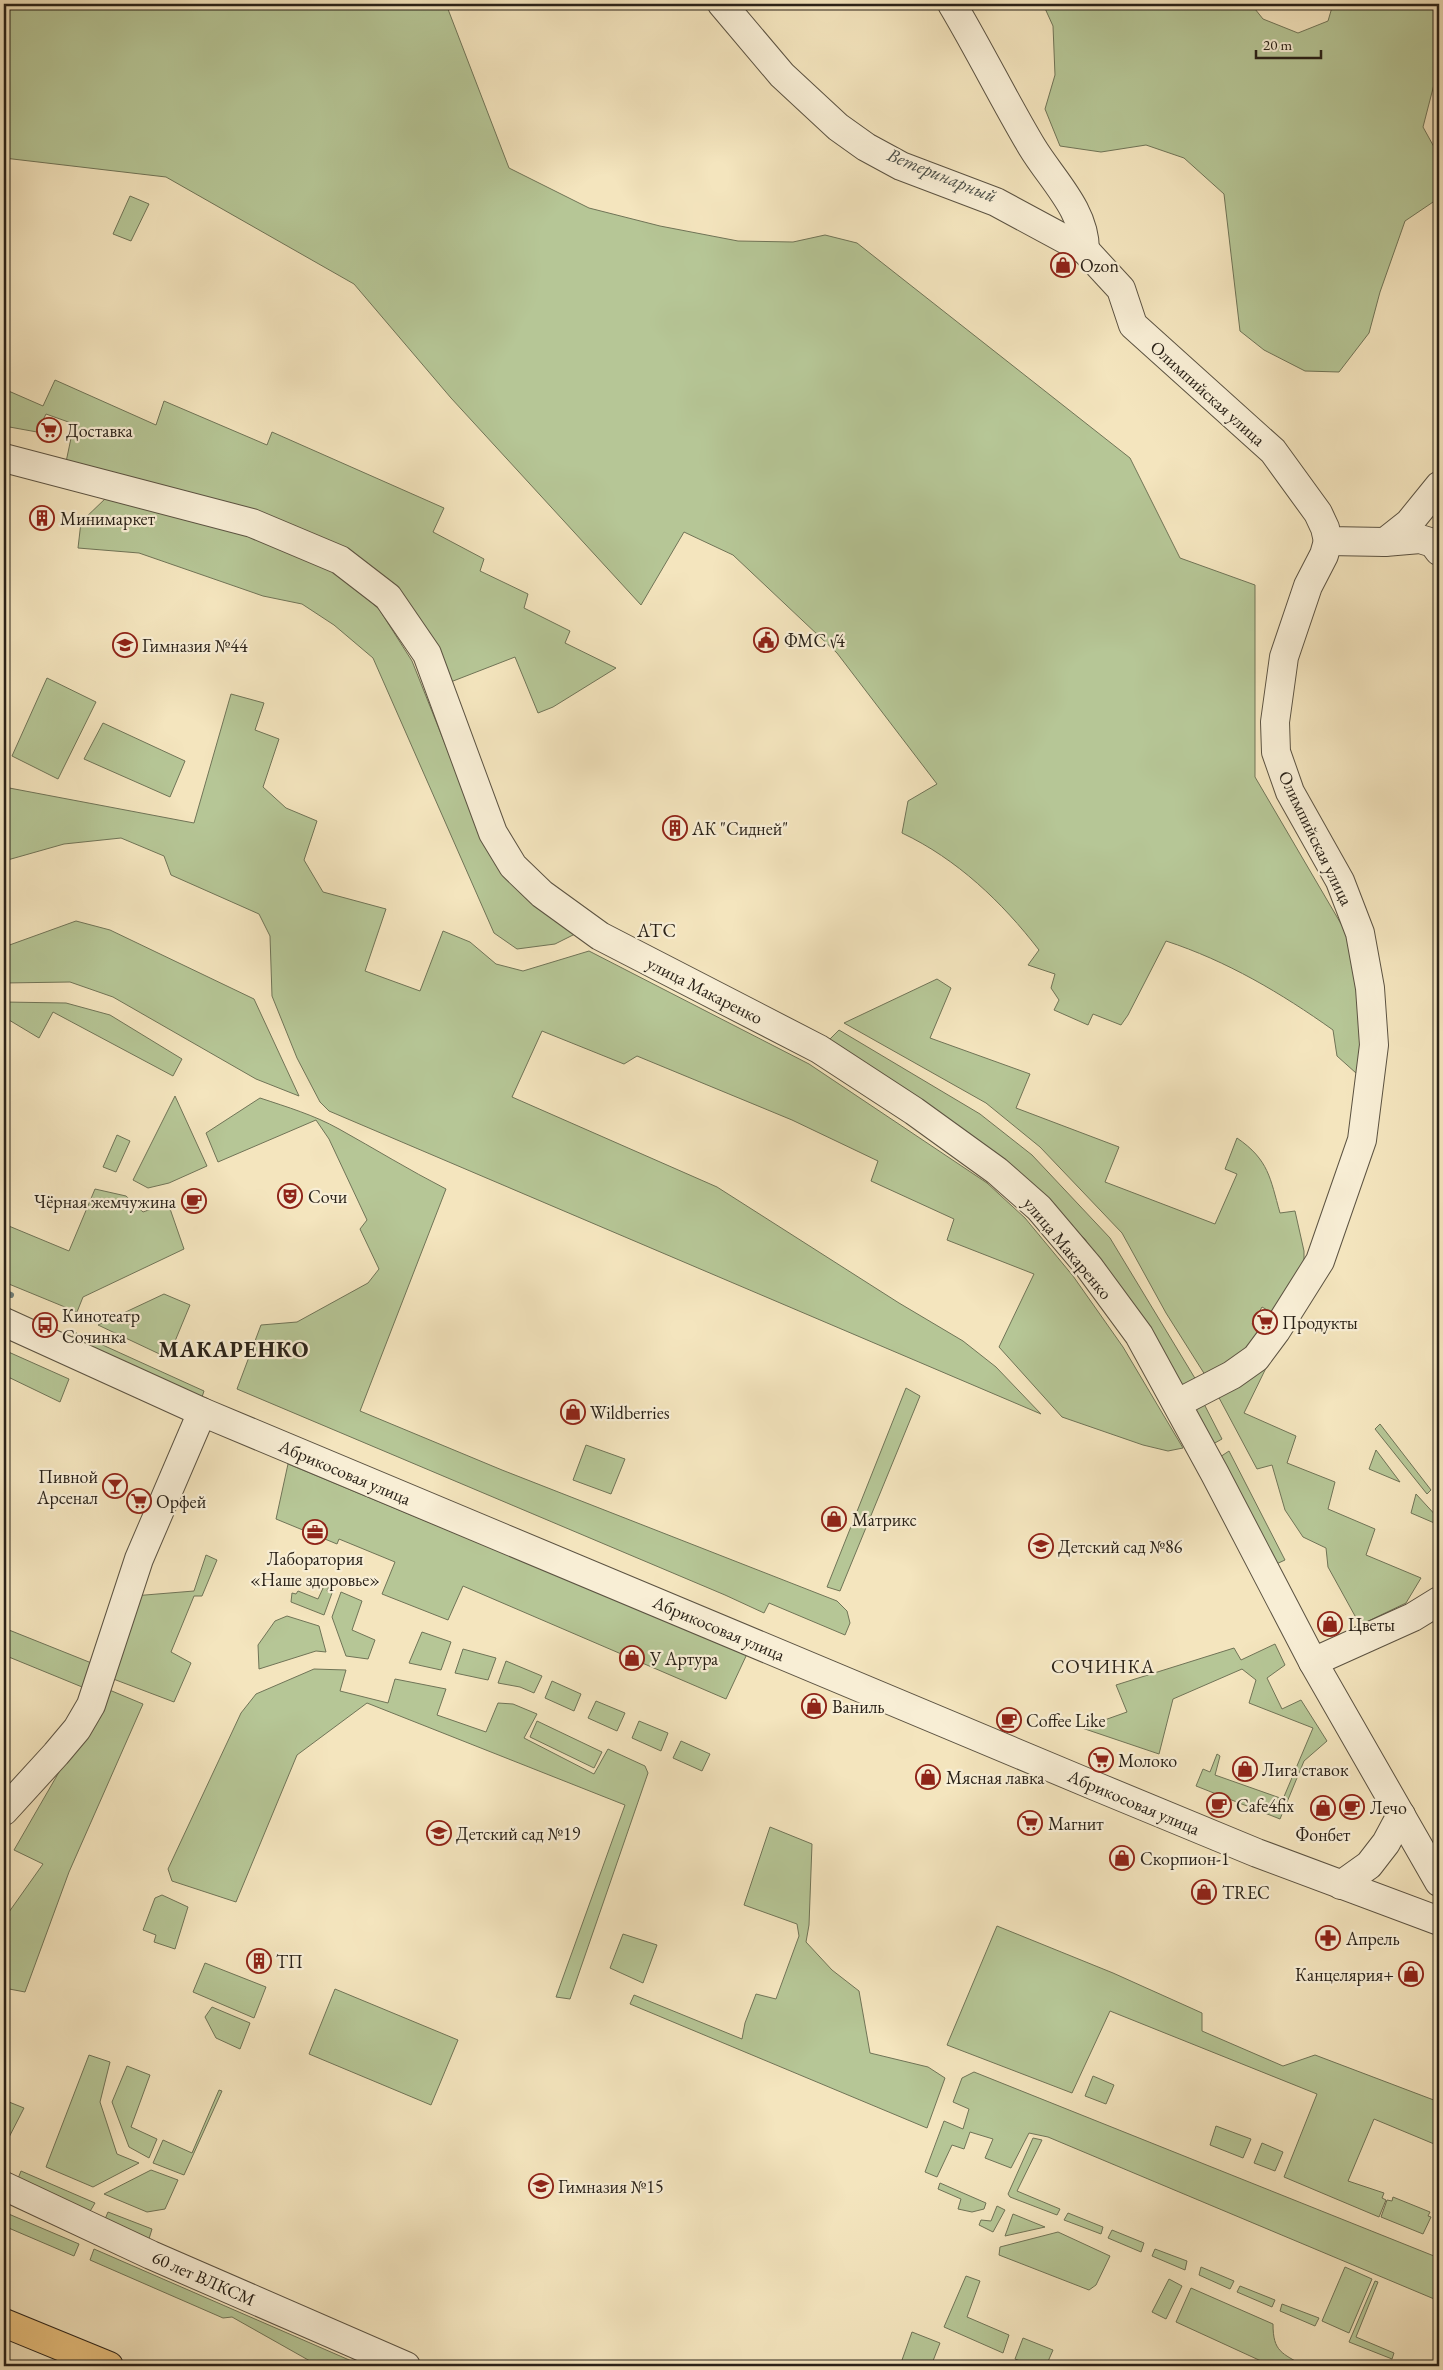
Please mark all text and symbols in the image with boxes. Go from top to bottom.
scale bar [1256,28,1320,60]
text: 20 m [1263,35,1292,54]
water label: Ветеринарный [883,141,1001,208]
shop icon: Ozon [1050,252,1076,278]
place label: Ozon [1080,254,1119,277]
street label: Олимпийская улица [1146,335,1271,451]
supermarket icon: Доставка [36,417,62,443]
place label: Доставка [66,419,133,442]
building icon: Минимаркет [29,505,55,531]
place label: Минимаркет [60,507,156,530]
public building icon: ФМС √4 [753,627,779,653]
place label: ФМС √4 [784,629,845,652]
school or university icon: Гимназия №44 [112,632,138,658]
place label: Гимназия №44 [142,634,248,657]
street label: Олимпийская улица [1273,767,1359,910]
building icon: АК "Сидней" [662,815,688,841]
place label: АК "Сидней" [691,817,788,840]
district label: АТС [636,918,677,943]
street label: улица Макаренко [643,951,767,1029]
theatre icon: Сочи [277,1183,303,1209]
place label: Сочи [308,1185,348,1208]
cafe icon: Чёрная жемчужина [181,1188,207,1214]
place label: Чёрная жемчужина [34,1190,177,1213]
street label: улица Макаренко [1018,1192,1118,1304]
place label: Кинотеатр Сочинка [62,1304,140,1348]
supermarket icon: Продукты [1252,1309,1278,1335]
place label: Продукты [1282,1311,1358,1334]
bus stop icon: Кинотеатр Сочинка [32,1312,58,1338]
district label: МАКАРЕНКО [159,1335,309,1364]
shop icon: Wildberries [560,1399,586,1425]
place label: Wildberries [590,1401,670,1424]
street label: Абрикосовая улица [275,1433,415,1510]
place label: Пивной Арсенал [36,1465,98,1509]
bar icon: Пивной Арсенал [102,1473,128,1499]
supermarket icon: Орфей [126,1488,152,1514]
place label: Орфей [156,1490,207,1513]
shop icon: Матрикс [821,1506,847,1532]
place label: Матрикс [852,1508,917,1531]
office icon: Лаборатория «Наше здоровье» [302,1519,328,1545]
school or university icon: Детский сад №86 [1028,1533,1054,1559]
place label: Детский сад №86 [1058,1535,1183,1558]
place label: Лаборатория «Наше здоровье» [250,1547,380,1591]
street label: Абрикосовая улица [649,1589,789,1666]
shop icon: Цветы [1317,1611,1343,1637]
place label: Цветы [1348,1613,1395,1636]
shop icon: У Артура [619,1645,645,1671]
place label: У Артура [649,1647,719,1670]
district label: СОЧИНКА [1051,1654,1155,1679]
shop icon: Ваниль [801,1693,827,1719]
place label: Ваниль [832,1695,885,1718]
cafe icon: Coffee Like [996,1707,1022,1733]
place label: Coffee Like [1026,1709,1105,1732]
supermarket icon: Молоко [1088,1747,1114,1773]
place label: Молоко [1118,1749,1177,1772]
shop icon: Лига ставок [1232,1756,1258,1782]
place label: Лига ставок [1262,1758,1349,1781]
street label: Абрикосовая улица [1064,1763,1204,1840]
shop icon: Мясная лавка [915,1764,941,1790]
place label: Мясная лавка [946,1766,1045,1789]
cafe icon: Cafe4fix [1206,1792,1232,1818]
place label: Cafe4fix [1236,1794,1294,1817]
cafe icon: Лечо [1339,1794,1365,1820]
shop icon: Фонбет [1310,1795,1336,1821]
place label: Лечо [1370,1796,1407,1819]
supermarket icon: Магнит [1017,1810,1043,1836]
place label: Магнит [1048,1812,1104,1835]
school or university icon: Детский сад №19 [426,1820,452,1846]
place label: Детский сад №19 [456,1822,581,1845]
place label: Фонбет [1296,1823,1351,1846]
shop icon: Скорпион-1 [1109,1845,1135,1871]
place label: Скорпион-1 [1140,1847,1230,1870]
shop icon: TREC [1191,1879,1217,1905]
place label: TREC [1222,1881,1270,1904]
pharmacy icon: Апрель [1315,1925,1341,1951]
place label: Апрель [1345,1927,1400,1950]
building icon: ТП [246,1948,272,1974]
place label: ТП [276,1950,303,1973]
shop icon: Канцелярия+ [1398,1961,1424,1987]
place label: Канцелярия+ [1295,1963,1394,1986]
school or university icon: Гимназия №15 [528,2173,554,2199]
place label: Гимназия №15 [558,2175,664,2198]
street label: 60 лет ВЛКСМ [149,2245,259,2311]

